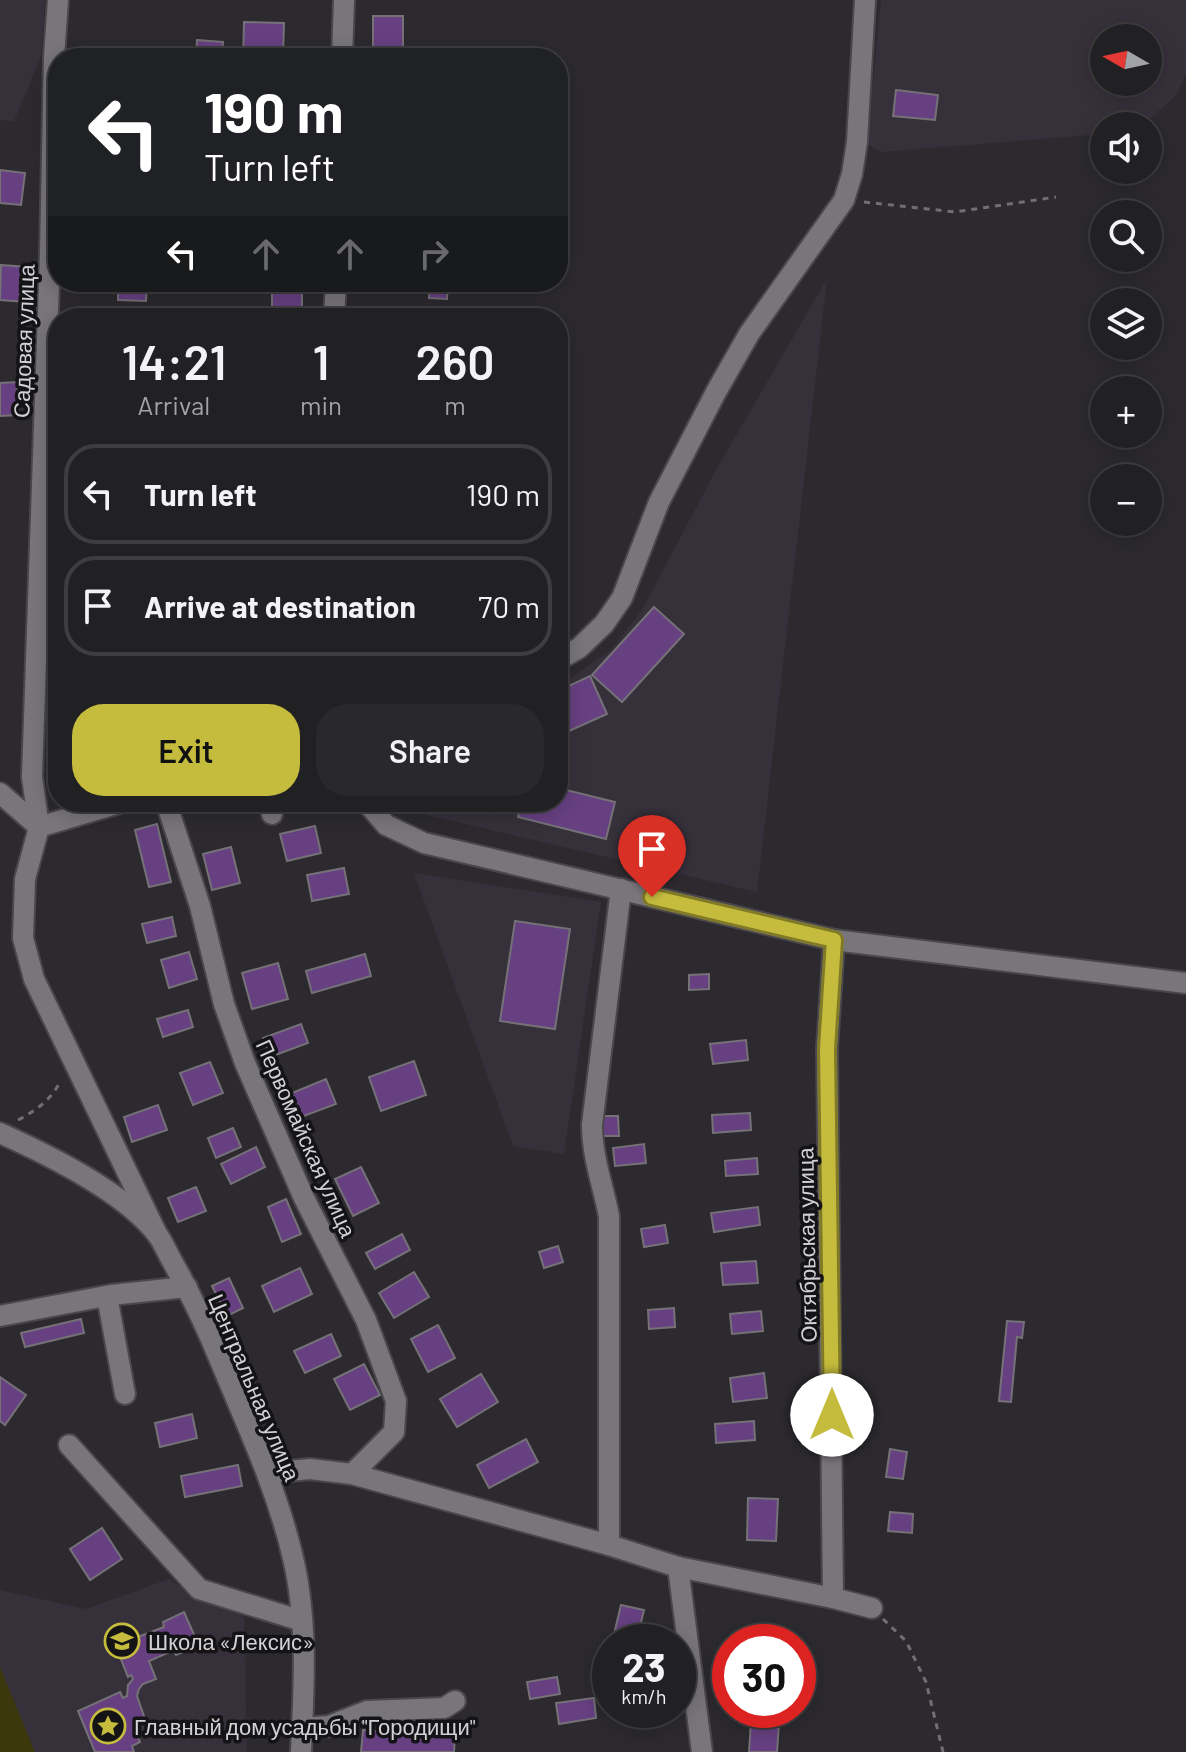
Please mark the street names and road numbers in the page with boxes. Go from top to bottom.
street label: Садовая улица [7,263,40,418]
street label: Первомайская улица [251,1035,363,1242]
street label: Октябрьская улица [791,1146,822,1343]
street label: Центральная улица [203,1290,306,1486]

